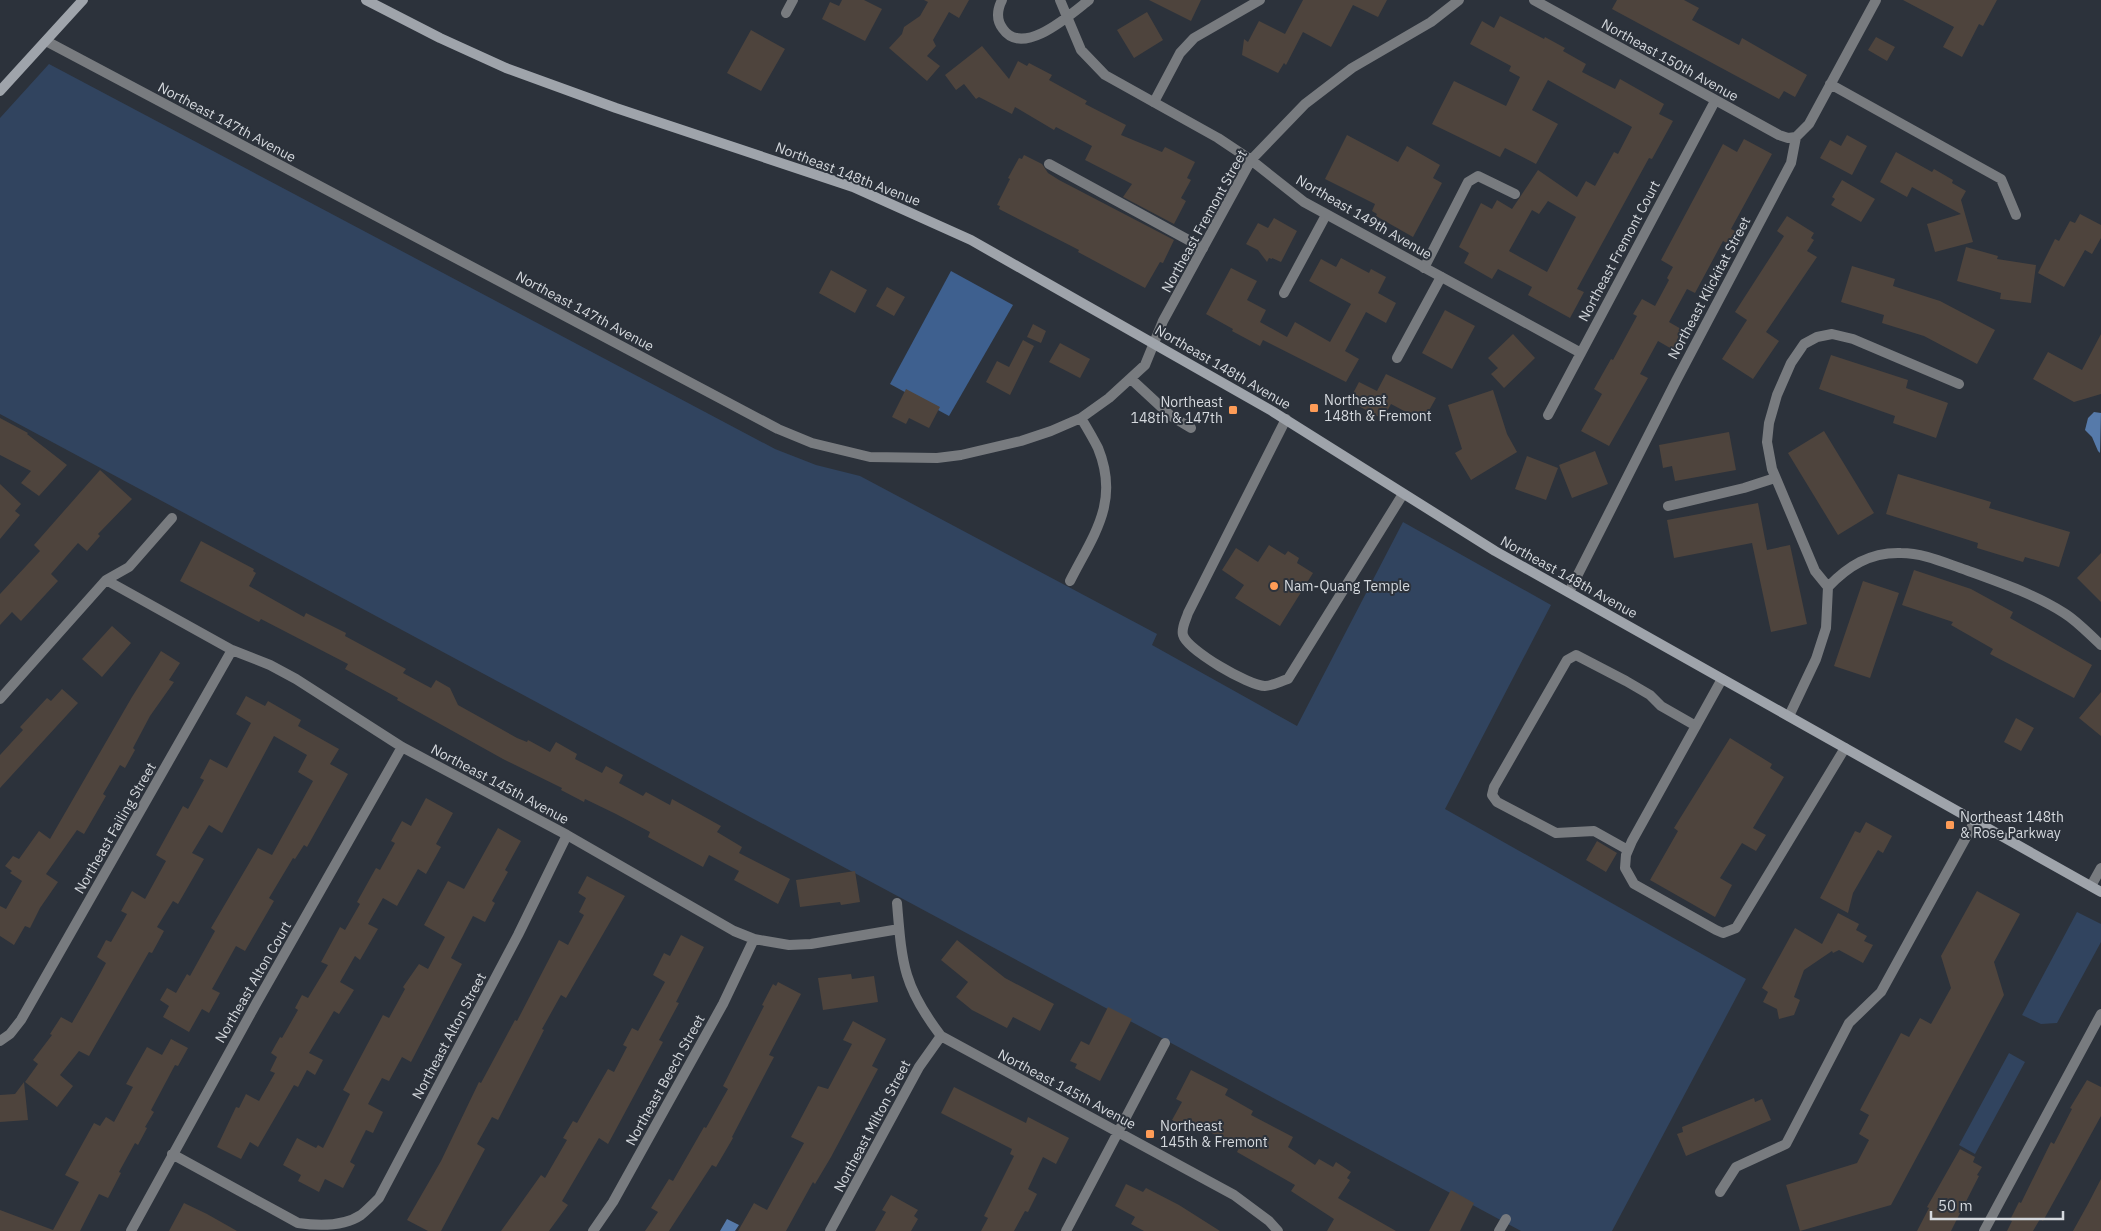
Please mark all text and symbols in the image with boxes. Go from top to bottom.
street label: Northeast 150th Avenue [1598,15,1742,105]
street label: Northeast 147th Avenue [155,78,299,166]
street label: Northeast 148th Avenue [773,138,923,210]
street label: Northeast Fremont Street [1157,146,1251,296]
street label: Northeast 149th Avenue [1293,171,1435,263]
street label: Northeast Fremont Court [1574,177,1664,325]
street label: Northeast Klickitat Street [1664,214,1754,362]
street label: Northeast 147th Avenue [513,267,657,355]
street label: Northeast 148th Avenue [1152,321,1294,413]
place label: Northeast 148th & Fremont [1324,391,1432,425]
place label: Northeast 148th & 147th [1131,393,1223,427]
marker: Northeast 148th & Fremont [1308,402,1320,414]
marker: Northeast 148th & 147th [1227,404,1239,416]
street label: Northeast 148th Avenue [1497,532,1641,622]
place label: Nam-Quang Temple [1284,577,1410,595]
marker: Nam-Quang Temple [1268,580,1280,592]
street label: Northeast 145th Avenue [428,740,572,828]
street label: Northeast Failing Street [70,759,160,897]
place label: Northeast 148th & Rose Parkway [1960,808,2064,842]
marker: Northeast 148th & Rose Parkway [1944,819,1956,831]
street label: Northeast Alton Court [211,918,295,1046]
street label: Northeast Alton Street [408,969,490,1102]
street label: Northeast Beech Street [621,1011,709,1149]
street label: Northeast 145th Avenue [995,1045,1139,1133]
street label: Northeast Milton Street [830,1057,914,1195]
place label: Northeast 145th & Fremont [1160,1117,1268,1151]
marker: Northeast 145th & Fremont [1144,1128,1156,1140]
scale bar [1931,1188,2064,1220]
text: 50 m [1938,1196,1973,1215]

